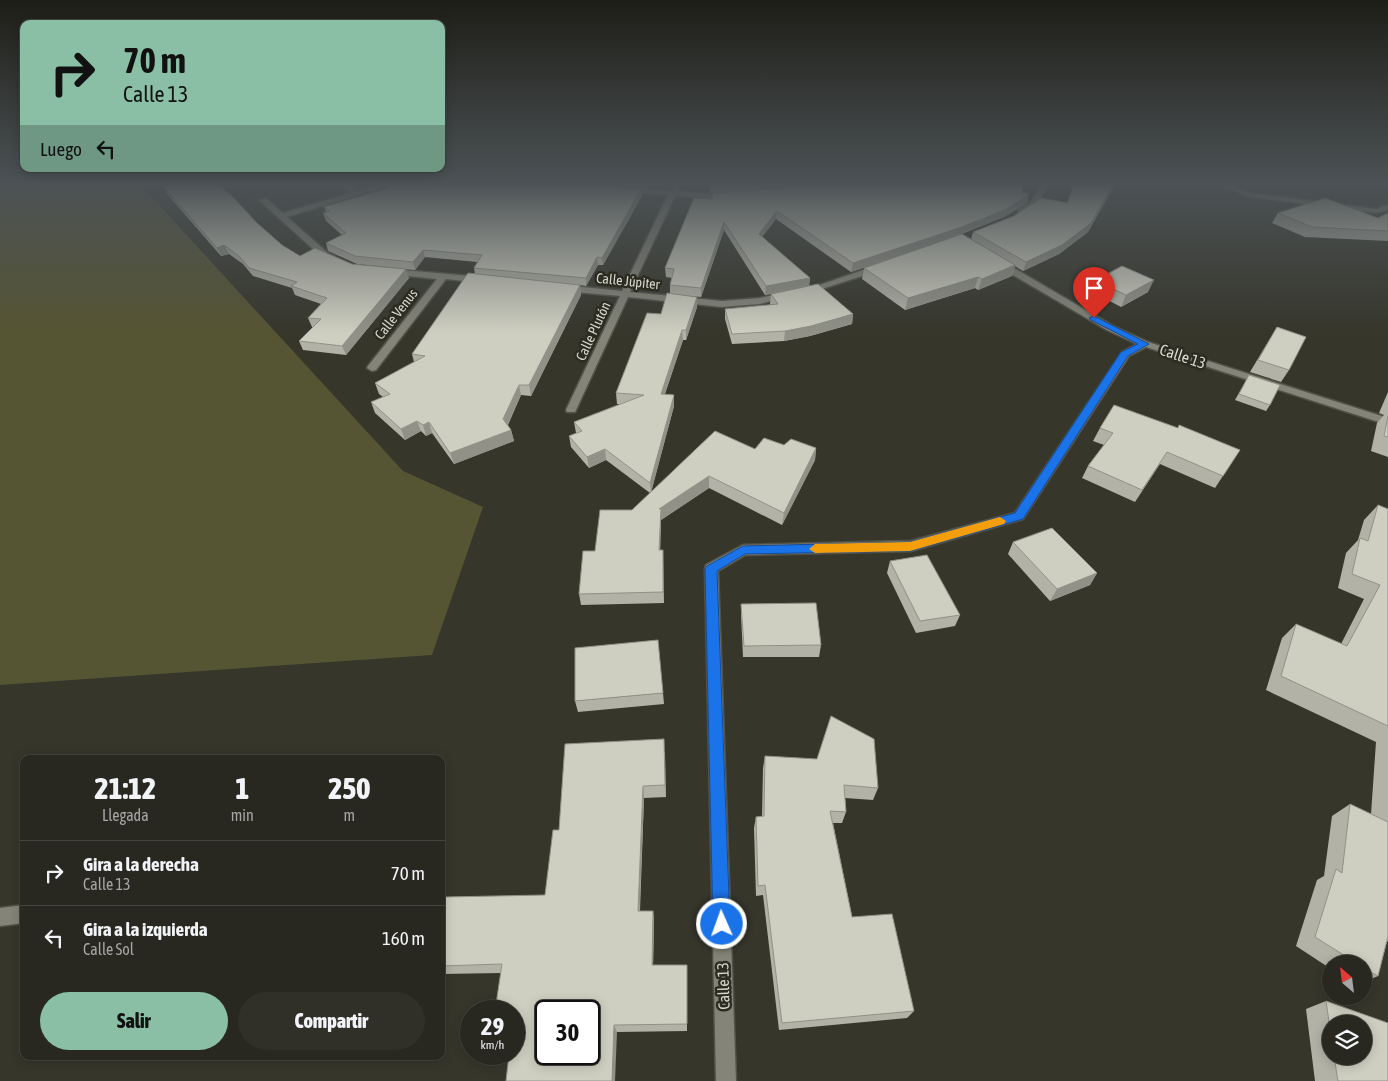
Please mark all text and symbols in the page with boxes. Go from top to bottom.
icon: right [40,40,105,105]
text: 70 m [123,40,186,80]
text: Calle 13 [123,81,188,107]
icon: left [92,135,120,163]
text: Luego [40,138,82,160]
pin [1073,267,1115,318]
street label: Calle Júpiter [595,270,661,292]
icon: arrive [1080,274,1108,302]
street label: Calle Venus [371,286,421,342]
street label: Calle Plutón [572,299,614,363]
street label: Calle 13 [1158,340,1208,372]
text: 21:12 [94,771,156,805]
text: 1 [235,771,249,805]
text: 250 [328,771,370,805]
text: Llegada [102,806,149,824]
text: min [231,806,254,824]
text: m [344,806,355,824]
text: Gira a la derecha [83,853,199,875]
icon: right [40,859,68,887]
text: 70 m [391,862,425,884]
text: Calle 13 [83,875,130,893]
position arrow [695,897,747,949]
text: Gira a la izquierda [83,918,208,940]
icon: left [40,924,68,952]
text: 160 m [382,927,425,949]
text: Calle Sol [83,940,134,958]
north arrow [1322,955,1372,1005]
map controls [1322,955,1372,1065]
street label: Calle 13 [713,962,733,1010]
button: Salir [40,992,228,1050]
button: Compartir [238,992,425,1050]
speed limit sign: 30 [535,1000,600,1065]
text: 29 [481,1012,504,1040]
button: layers [1322,1015,1372,1065]
text: km/h [481,1038,504,1052]

